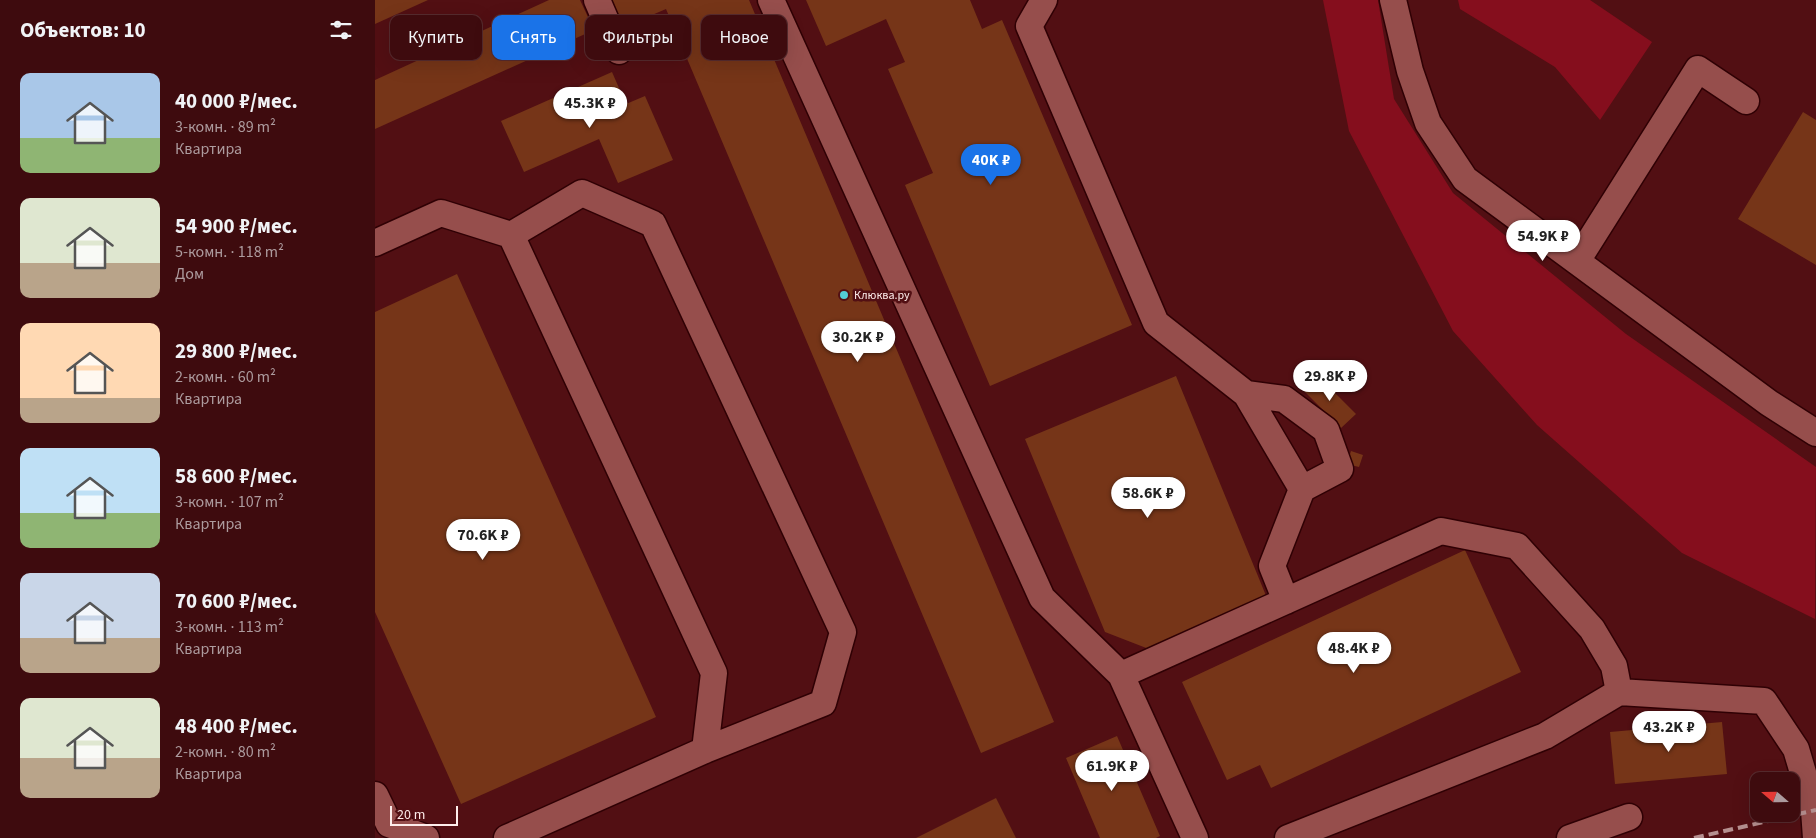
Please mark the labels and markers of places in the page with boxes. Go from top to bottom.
pin: 45.3K ₽ [544,86,636,129]
pin: 40K ₽ [956,144,1026,186]
pin: 54.9K ₽ [1497,220,1589,262]
place label: Клюква.ру [854,287,910,304]
marker: Клюква.ру [838,289,850,301]
pin: 30.2K ₽ [812,320,904,363]
pin: 29.8K ₽ [1284,360,1376,402]
pin: 58.6K ₽ [1102,476,1194,519]
pin: 70.6K ₽ [437,518,529,561]
pin: 48.4K ₽ [1308,632,1400,674]
pin: 43.2K ₽ [1623,710,1715,753]
pin: 61.9K ₽ [1066,750,1158,792]

